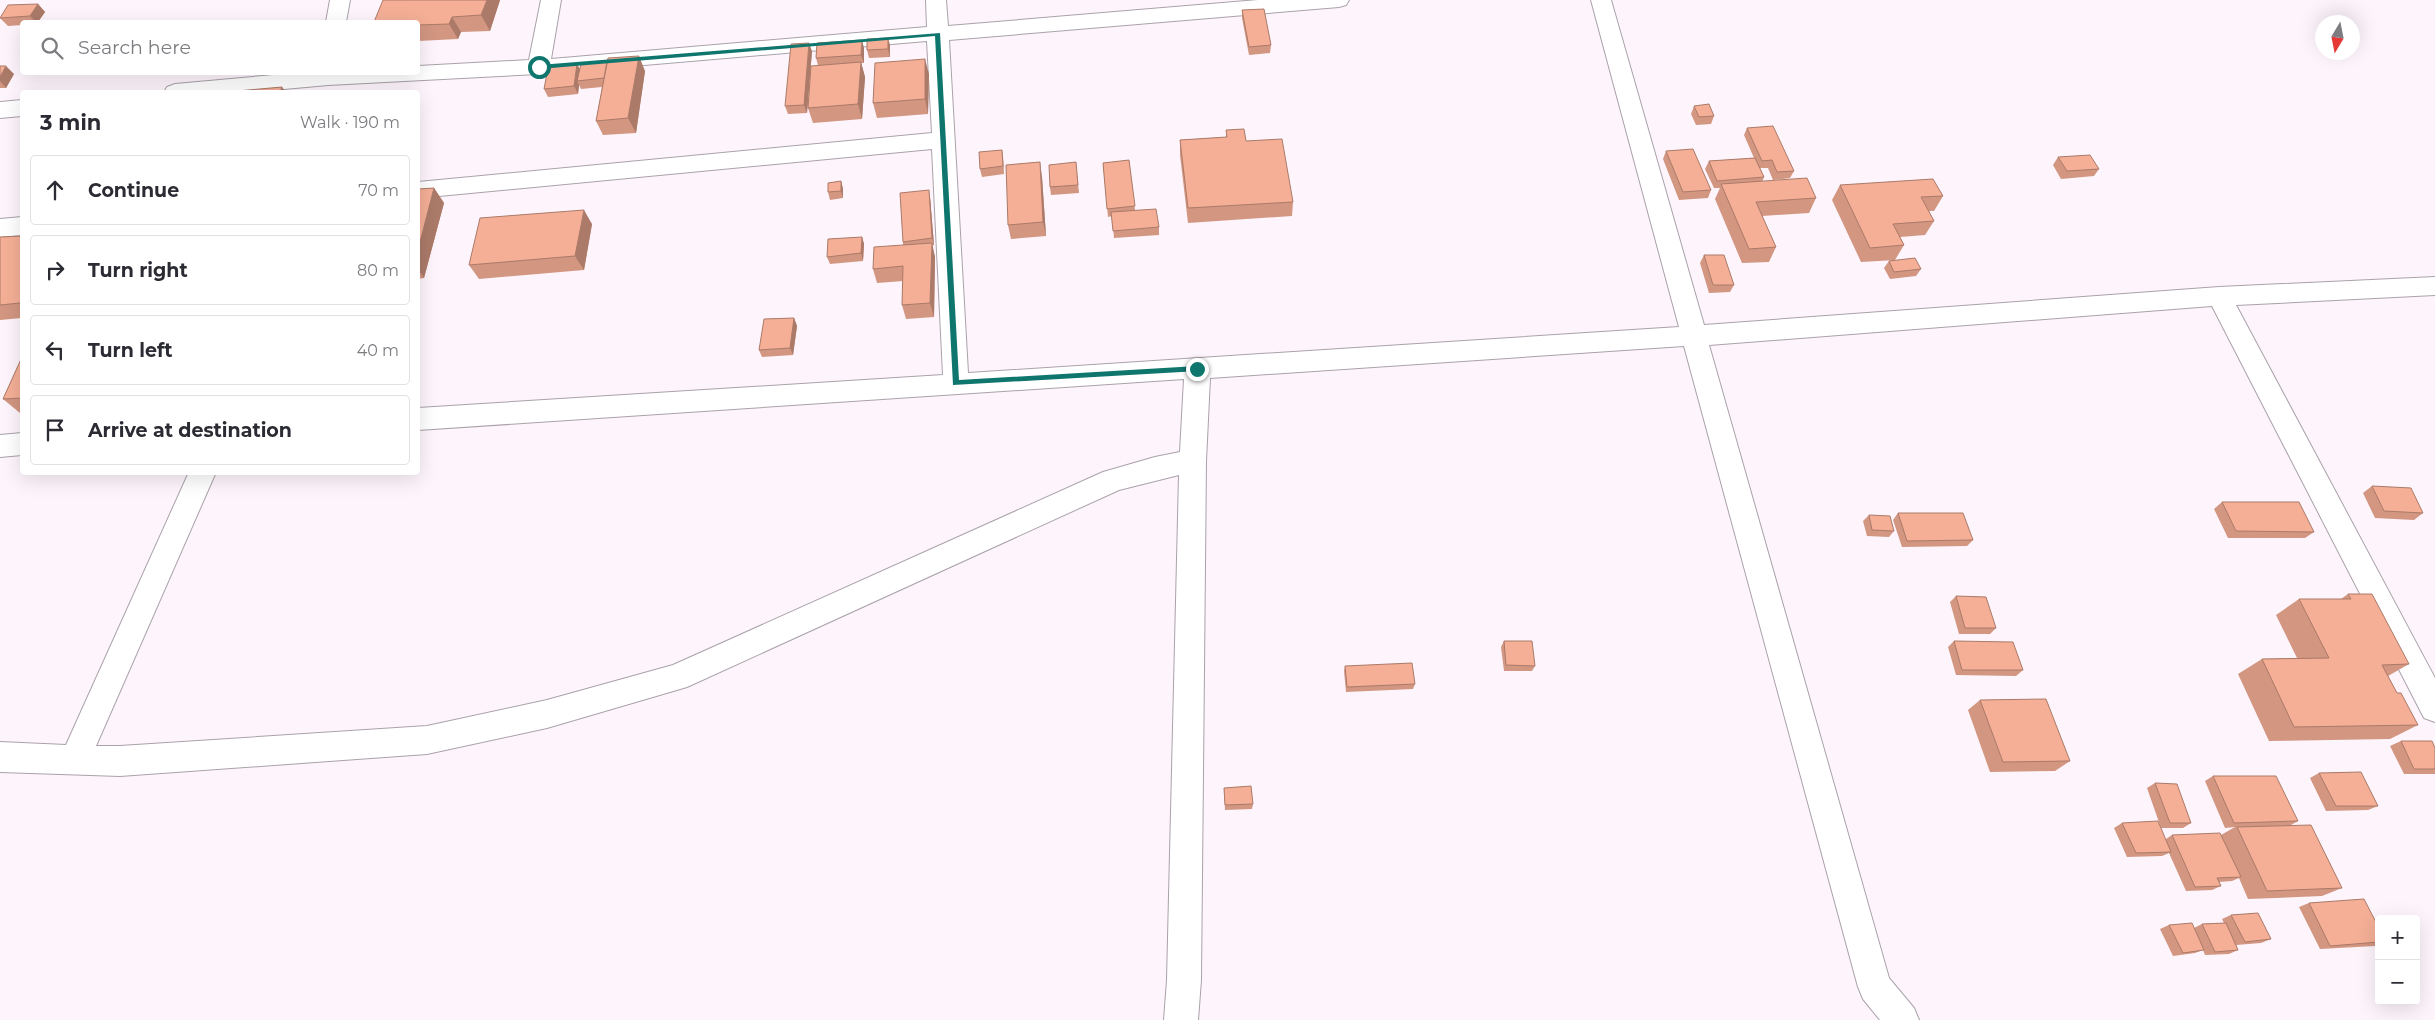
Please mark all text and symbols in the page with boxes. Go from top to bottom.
north arrow [2315,15,2360,60]
search box [20,20,420,75]
icon: search [38,34,66,62]
text: Search here [78,36,191,59]
route start [528,56,551,79]
text: 3 min [40,110,101,135]
text: Walk · 190 m [300,113,400,132]
icon: ahead [41,176,69,204]
text: Continue [88,179,179,202]
text: 70 m [358,181,399,200]
icon: right [41,256,69,284]
text: Turn right [88,259,188,282]
text: 80 m [357,261,399,280]
icon: left [41,336,69,364]
text: Turn left [88,339,173,362]
text: 40 m [357,341,399,360]
route end [1186,358,1209,381]
icon: arrive [41,416,69,444]
text: Arrive at destination [88,419,292,442]
map controls [2375,915,2420,1005]
button: + [2375,915,2420,960]
button: − [2375,960,2420,1005]

